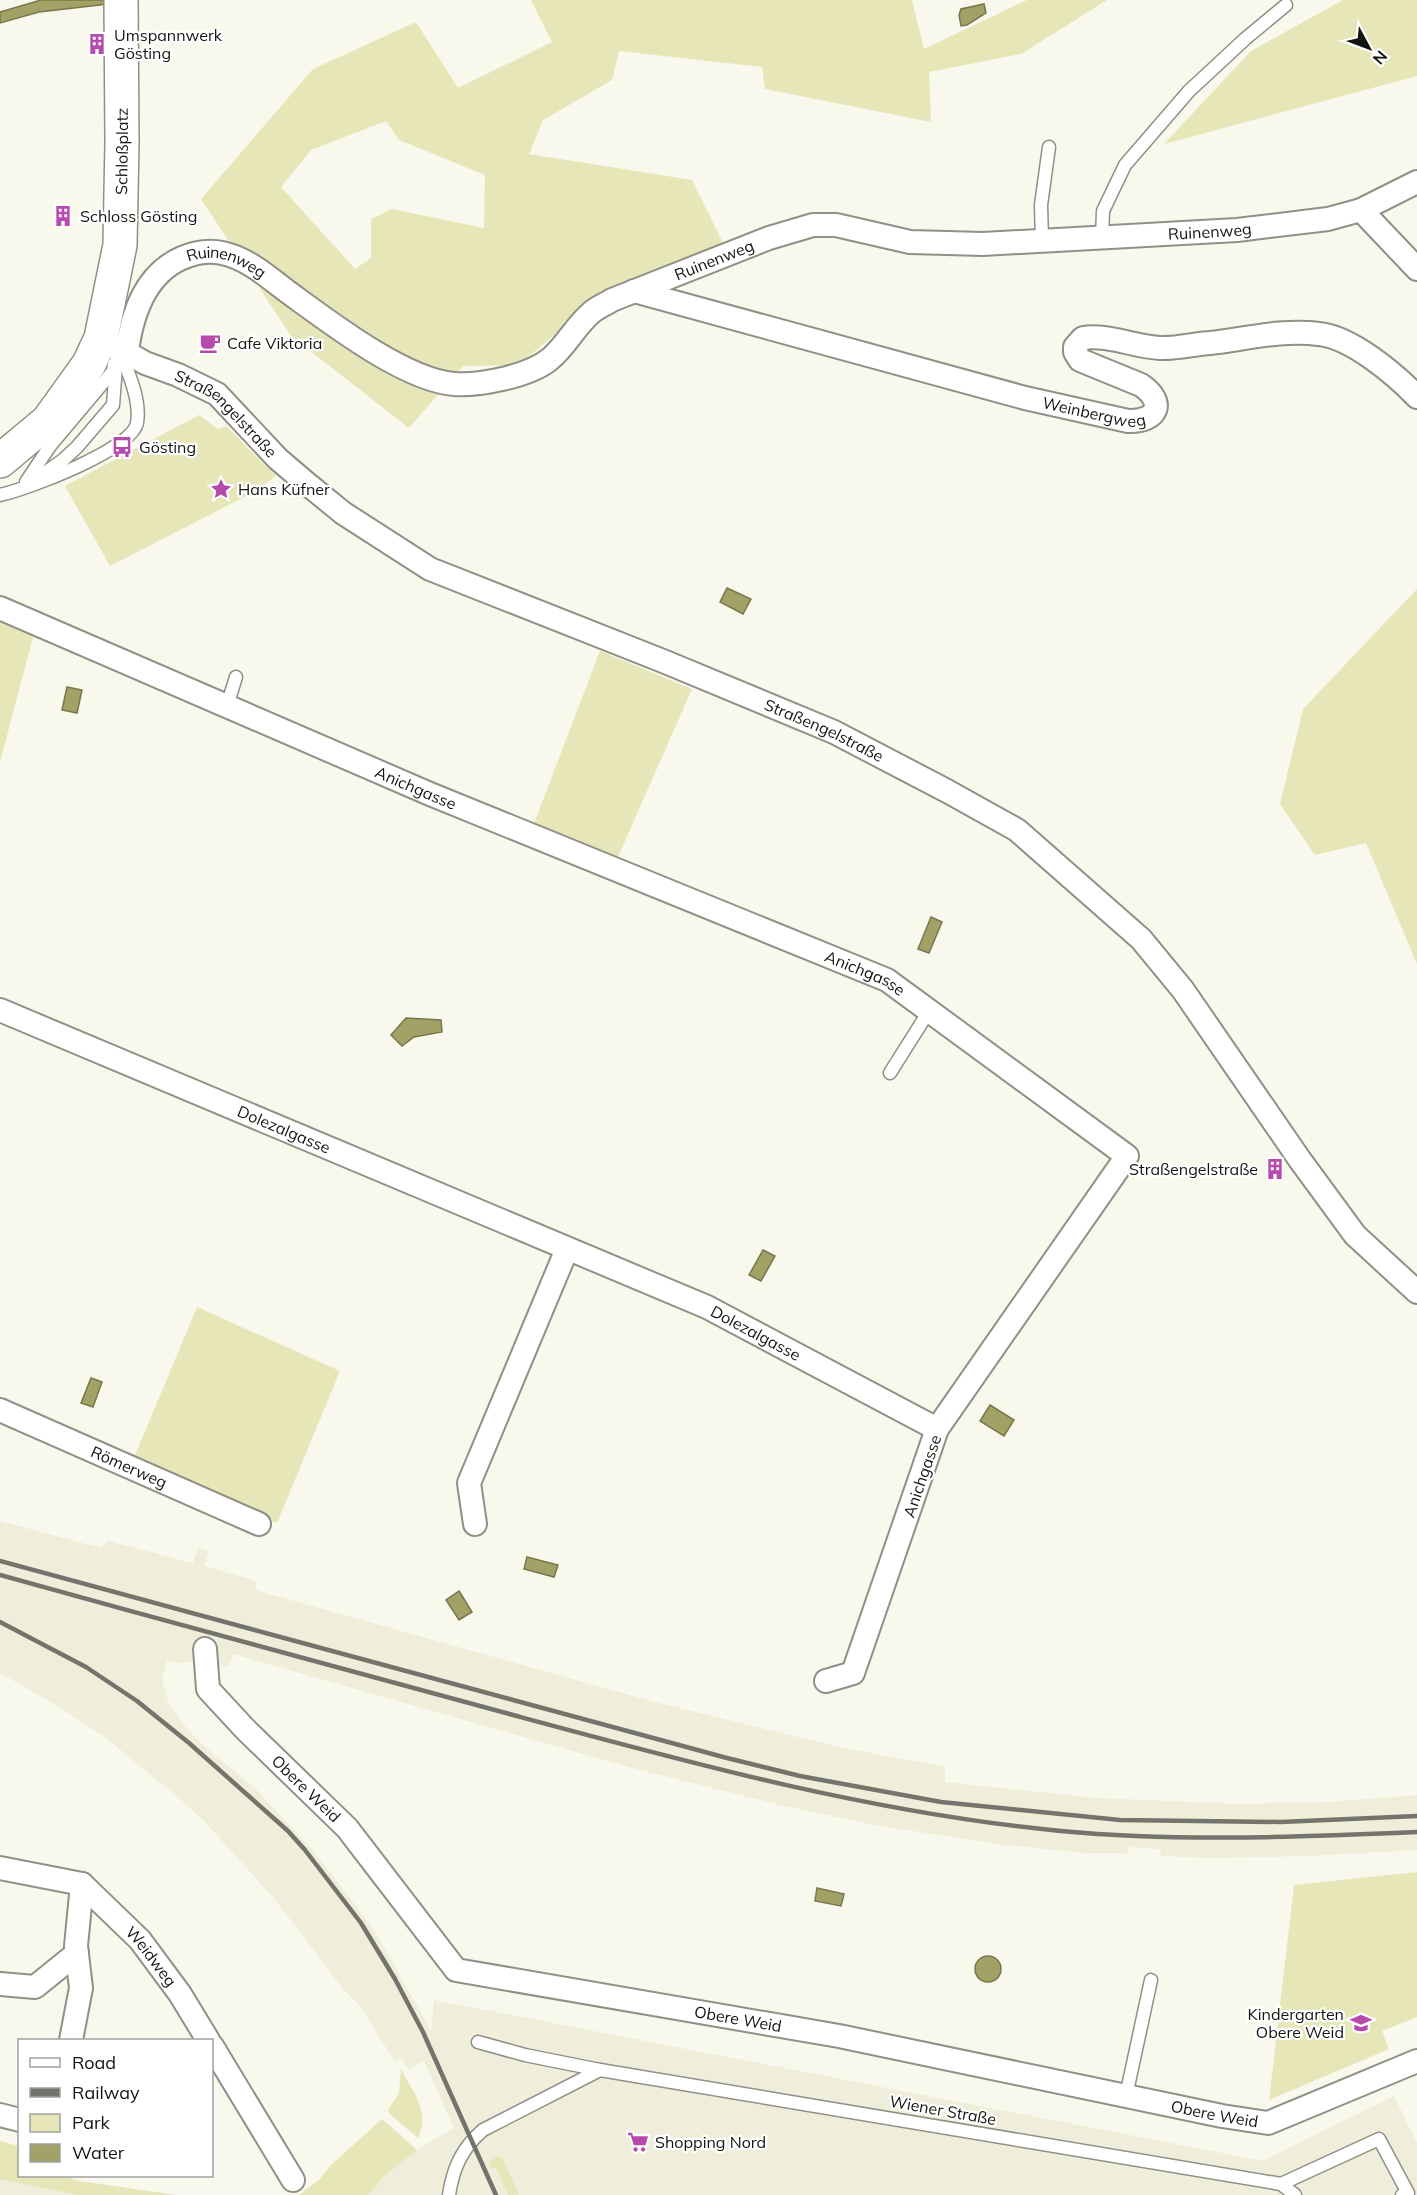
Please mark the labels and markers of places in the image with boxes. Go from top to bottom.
place label: Umspannwerk Gösting [114,25,223,63]
building icon: Umspannwerk Gösting [85,32,109,56]
building icon: Schloss Gösting [51,204,75,228]
place label: Schloss Gösting [80,206,197,226]
cafe icon: Cafe Viktoria [198,331,222,355]
place label: Cafe Viktoria [227,333,322,353]
bus stop icon: Gösting [110,435,134,459]
place label: Gösting [139,437,196,457]
place icon: Hans Küfner [209,477,233,501]
place label: Hans Küfner [238,479,330,499]
building icon: Straßengelstraße [1263,1157,1287,1181]
place label: Straßengelstraße [1129,1159,1258,1179]
place label: Kindergarten Obere Weid [1248,2004,1344,2042]
school or university icon: Kindergarten Obere Weid [1349,2011,1373,2035]
supermarket icon: Shopping Nord [626,2130,650,2154]
place label: Shopping Nord [655,2132,766,2152]

